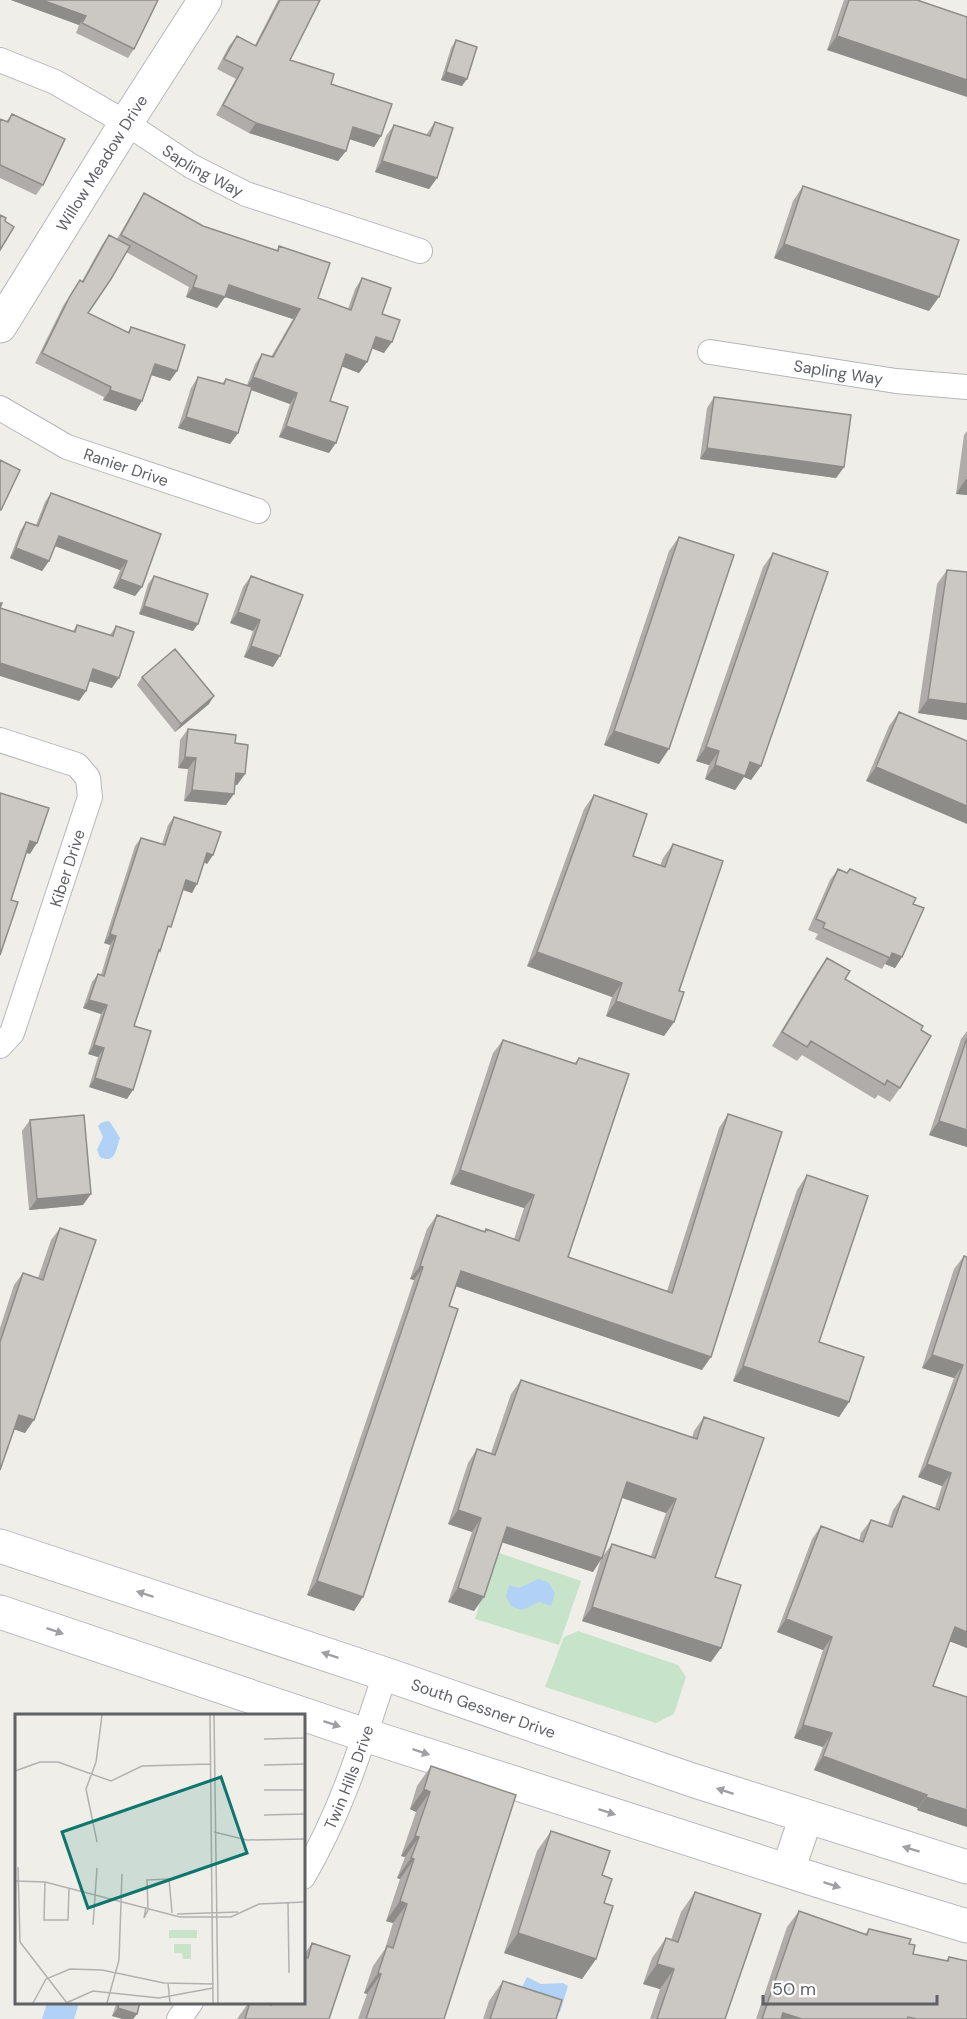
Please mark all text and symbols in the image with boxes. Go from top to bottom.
street label: Willow Meadow Drive [51,91,152,235]
street label: Sapling Way [158,140,247,202]
street label: Sapling Way [792,355,885,390]
street label: Ranier Drive [81,443,171,491]
street label: Kiber Drive [45,827,90,910]
one-way arrow [135,1589,153,1599]
one-way arrow [47,1626,65,1636]
one-way arrow [321,1650,339,1660]
street label: South Gessner Drive [408,1674,558,1743]
inset map [15,1714,304,2004]
one-way arrow [323,1719,341,1729]
street label: Twin Hills Drive [319,1723,378,1833]
one-way arrow [412,1748,430,1758]
one-way arrow [716,1786,734,1795]
one-way arrow [598,1808,616,1817]
one-way arrow [902,1844,920,1854]
one-way arrow [823,1881,841,1890]
scale bar [763,1968,937,2006]
text: 50 m [772,1977,816,2001]

